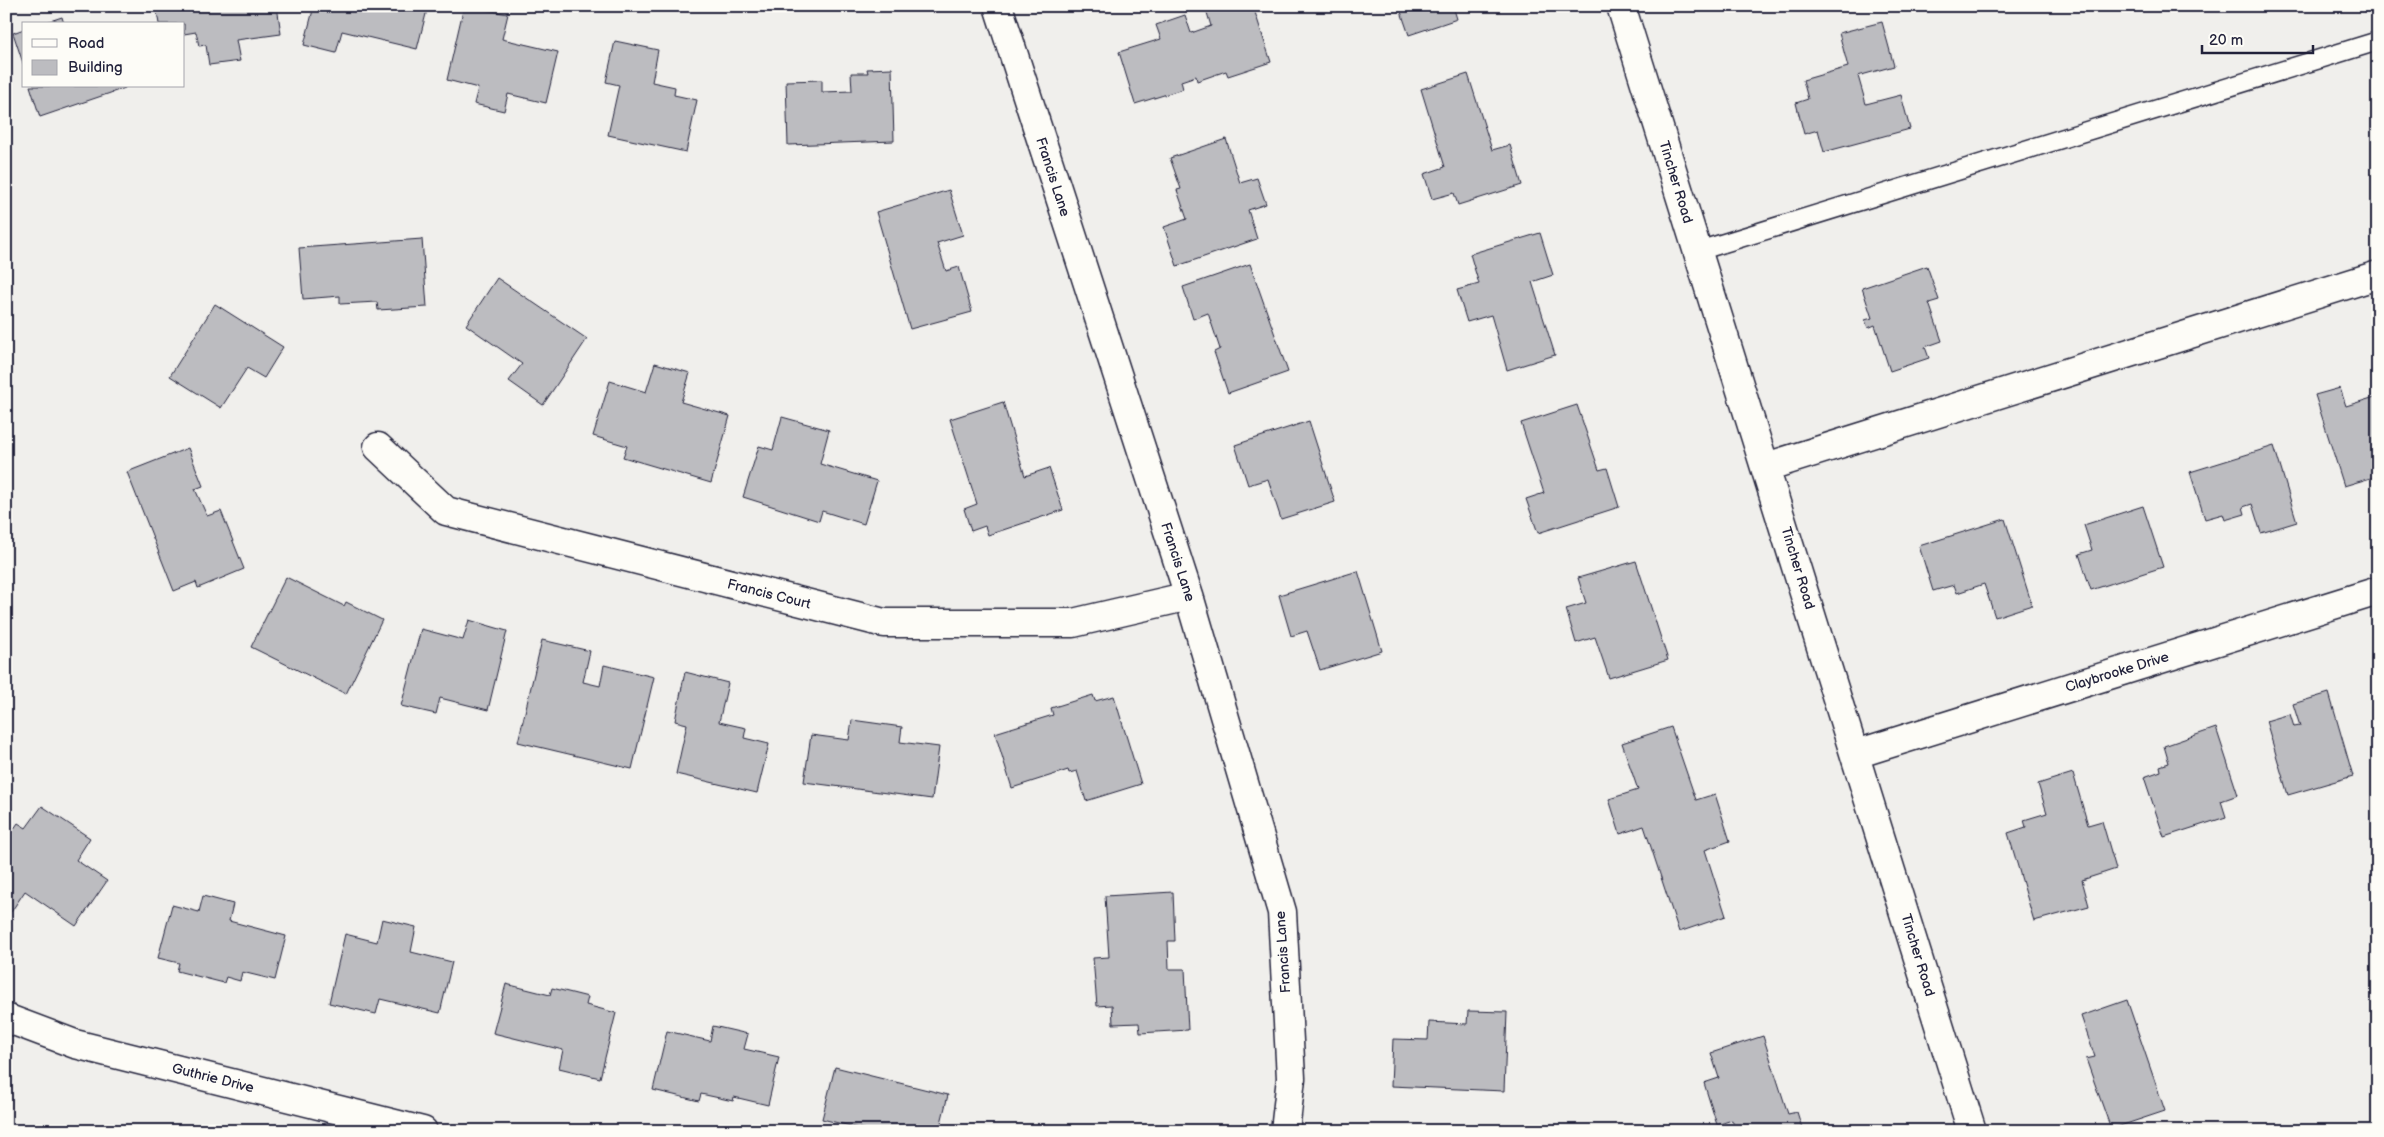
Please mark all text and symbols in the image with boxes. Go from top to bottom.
legend [22,22,185,88]
scale bar [2202,22,2313,54]
text: 20 m [2209,31,2243,50]
text: Road [68,34,104,53]
text: Building [68,58,123,77]
street label: Francis Lane [1032,135,1074,219]
street label: Tincher Road [1655,139,1697,225]
street label: Francis Lane [1157,520,1199,604]
street label: Tincher Road [1777,525,1819,611]
street label: Francis Court [725,575,813,613]
street label: Claybrooke Drive [2063,648,2171,696]
street label: Francis Lane [1272,910,1294,994]
street label: Tincher Road [1897,912,1939,998]
street label: Guthrie Drive [170,1060,256,1096]

